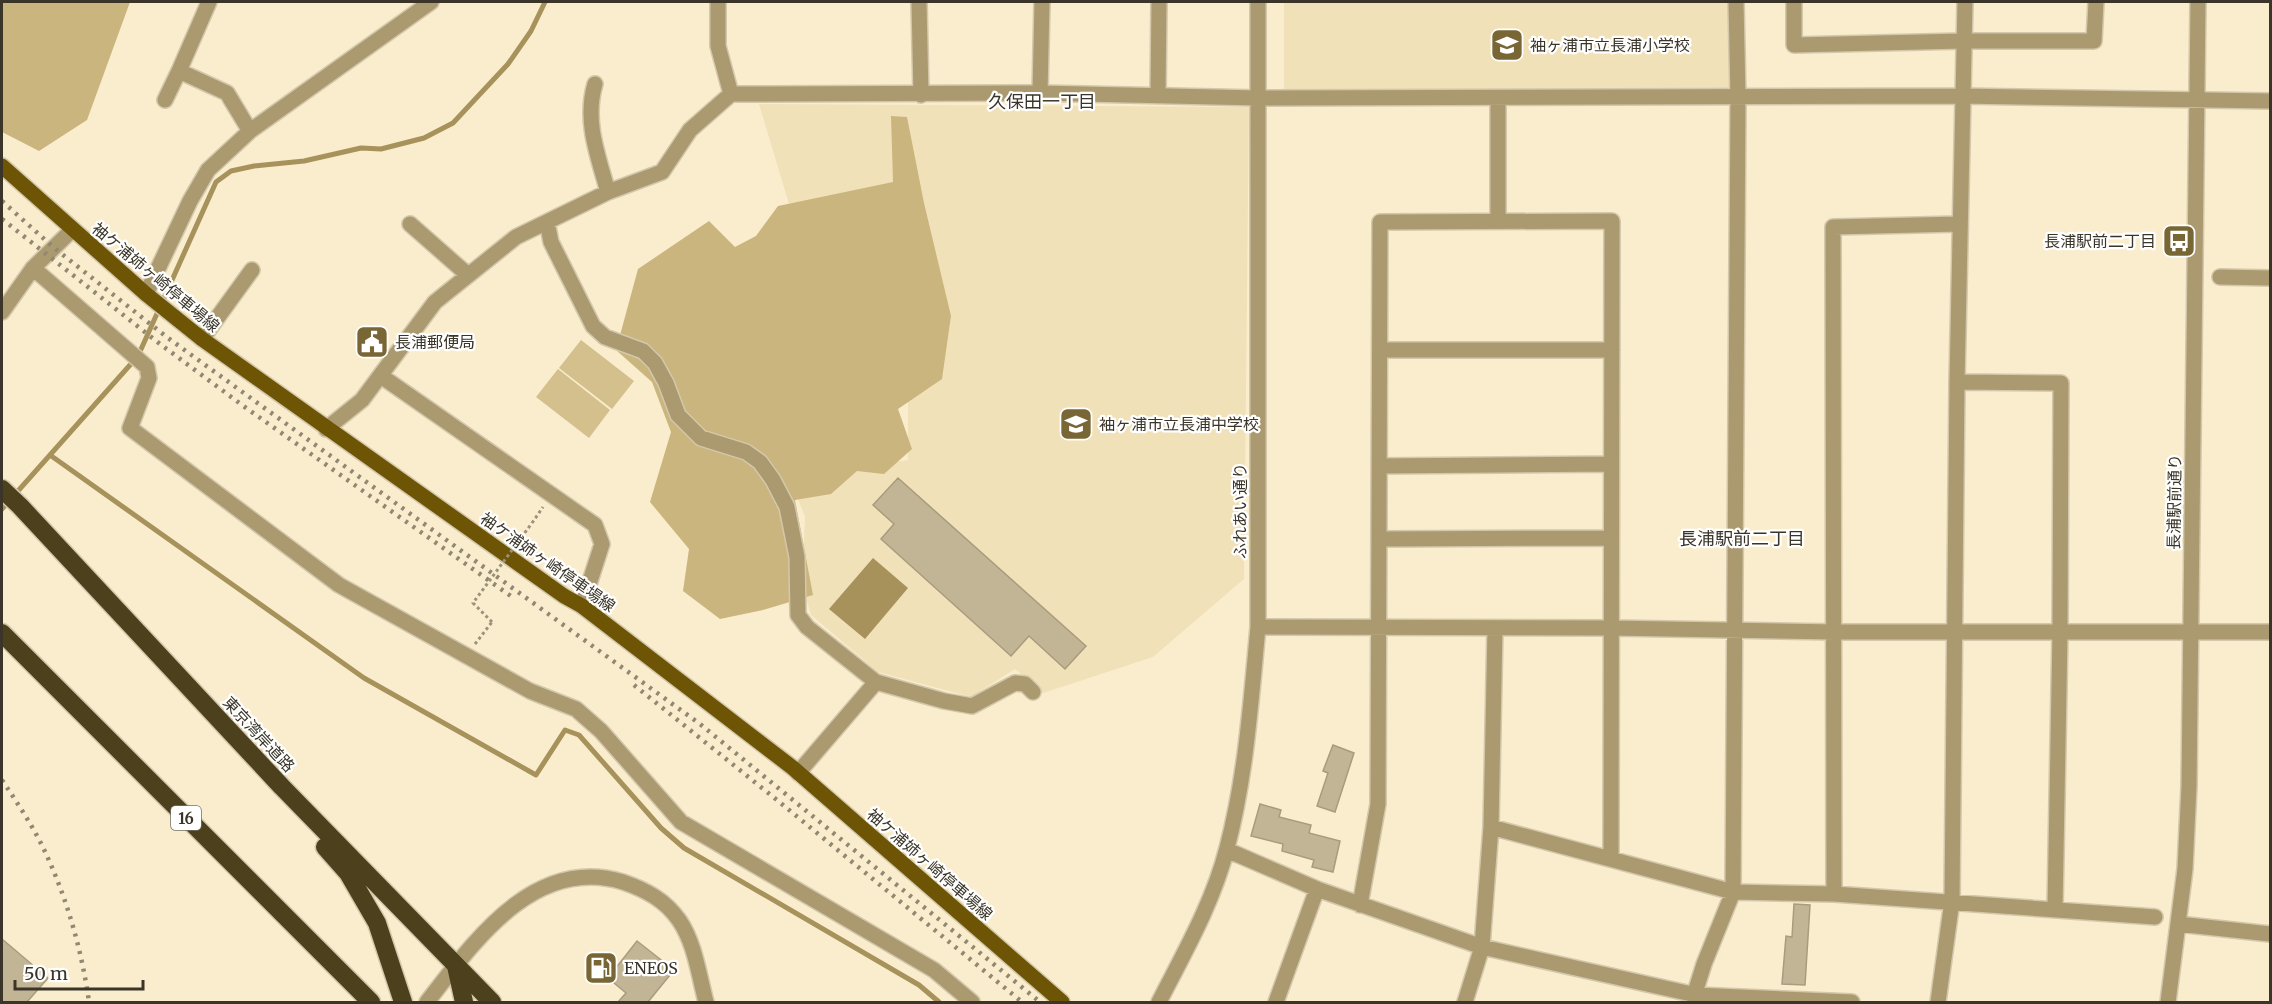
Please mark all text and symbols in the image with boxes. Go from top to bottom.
school or university icon: 袖ヶ浦市立長浦小学校 [1489,27,1525,63]
place label: 袖ヶ浦市立長浦小学校 [1530,35,1690,55]
district label: 久保田一丁目 [988,90,1096,113]
street label: 袖ケ浦姉ヶ崎停車場線 [88,218,224,336]
bus stop icon: 長浦駅前二丁目 [2161,223,2197,259]
place label: 長浦駅前二丁目 [2044,231,2156,251]
public building icon: 長浦郵便局 [354,324,390,360]
place label: 長浦郵便局 [395,332,475,352]
school or university icon: 袖ヶ浦市立長浦中学校 [1058,406,1094,442]
place label: 袖ヶ浦市立長浦中学校 [1099,414,1259,434]
street label: 長浦駅前通り [2163,454,2185,550]
street label: ふれあい通り [1230,463,1250,559]
street label: 袖ケ浦姉ヶ崎停車場線 [477,508,619,616]
district label: 長浦駅前二丁目 [1679,527,1805,550]
street label: 東京湾岸道路 [219,692,299,776]
street label: 袖ケ浦姉ヶ崎停車場線 [863,804,997,924]
road number: 16 [171,806,201,830]
fuel station icon: ENEOS [583,950,619,986]
scale bar [15,953,142,991]
place label: ENEOS [624,958,678,978]
text: 50 m [24,962,68,985]

